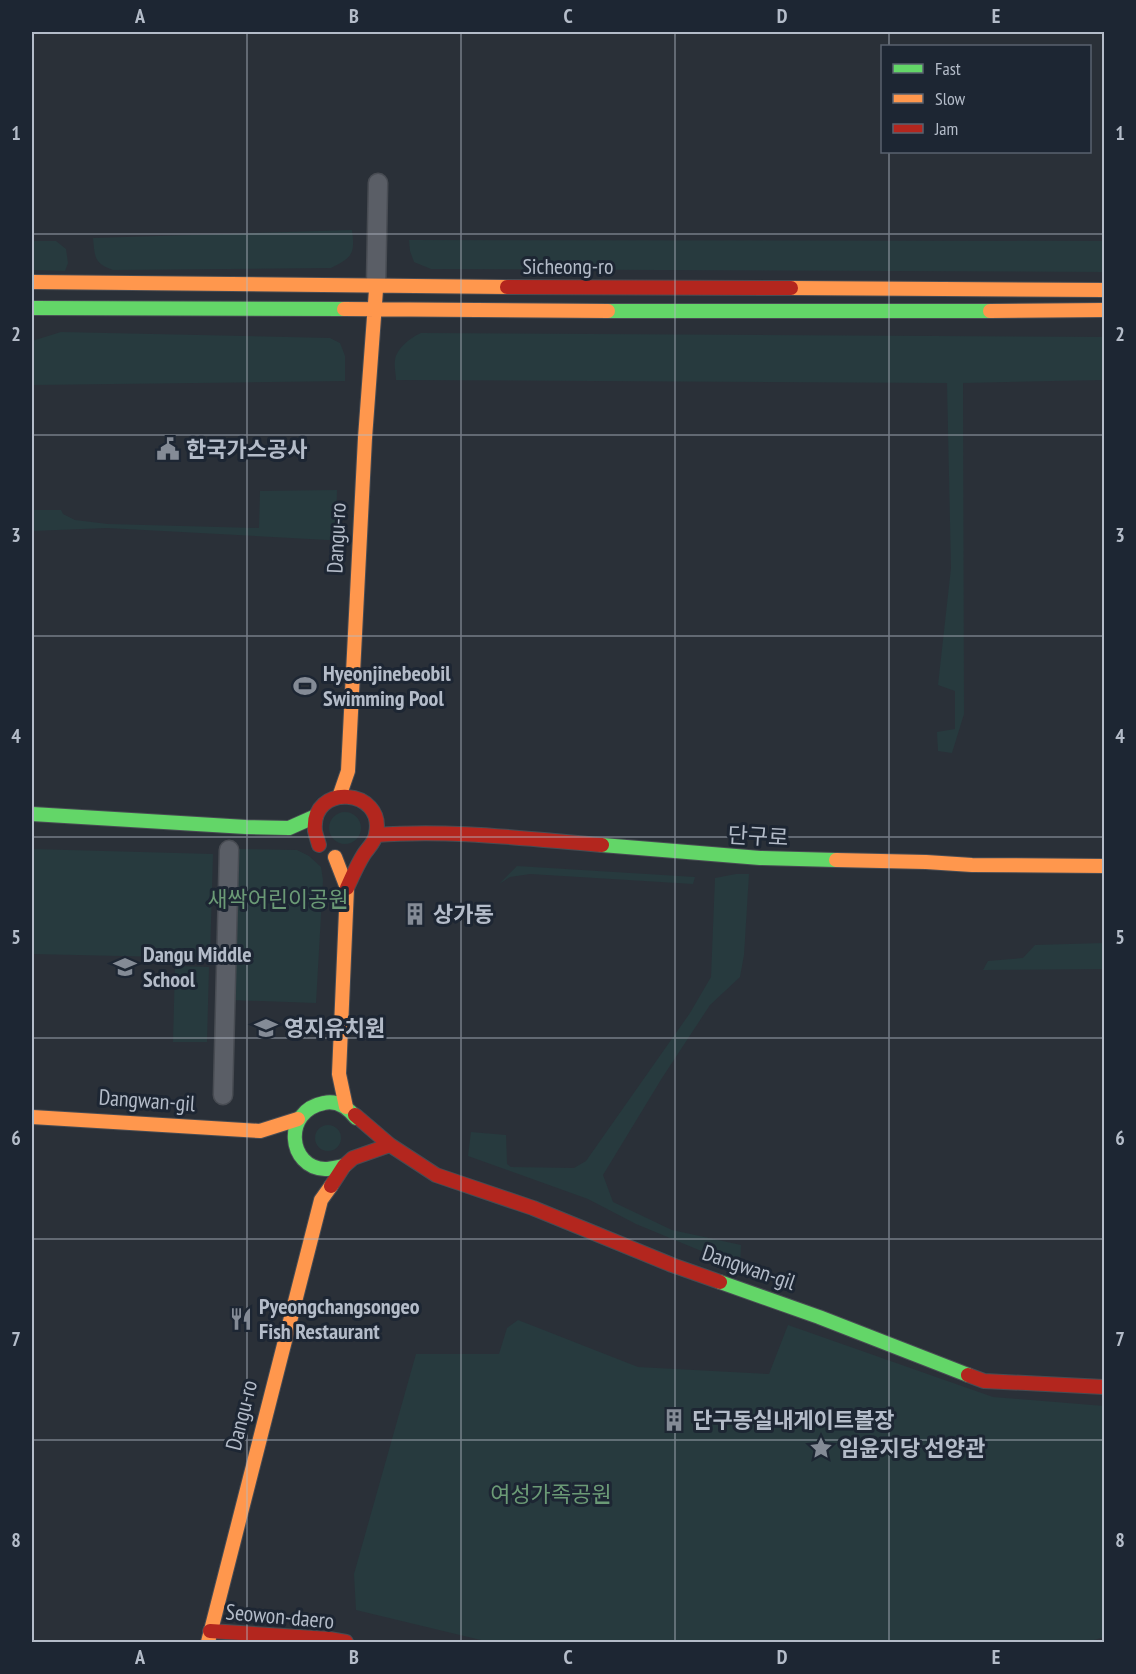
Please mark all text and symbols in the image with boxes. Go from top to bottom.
text: A [134,3,146,29]
text: B [349,3,359,29]
text: C [563,3,573,29]
text: D [777,3,788,29]
text: E [992,3,1000,29]
legend [881,45,1091,153]
text: Fast [935,57,961,80]
text: Slow [935,87,966,110]
text: Jam [934,117,958,140]
text: 1 [11,120,21,146]
text: 1 [1115,120,1125,146]
street label: Sicheong-ro [522,252,614,280]
text: 2 [11,321,21,347]
text: 2 [1115,321,1125,347]
place label: 한국가스공사 [186,435,307,463]
public building icon: 한국가스공사 [155,436,181,462]
street label: Dangu-ro [320,502,352,574]
text: 3 [11,522,21,548]
text: 3 [1115,522,1125,548]
place label: Hyeonjinebeobil Swimming Pool [323,659,451,712]
sports icon: Hyeonjinebeobil Swimming Pool [292,673,318,699]
text: 4 [11,723,21,749]
text: 4 [1115,723,1125,749]
street label: 단구로 [727,820,789,852]
park label: 새싹어린이공원 [207,885,349,913]
place label: 상가동 [433,900,494,928]
building icon: 상가동 [402,901,428,927]
text: 5 [11,924,21,950]
text: 5 [1115,924,1125,950]
place label: Dangu Middle School [143,940,252,993]
school or university icon: Dangu Middle School [112,954,138,980]
place label: 영지유치원 [284,1014,385,1042]
school or university icon: 영지유치원 [253,1015,279,1041]
street label: Dangwan-gil [98,1083,197,1117]
text: 6 [11,1125,21,1151]
text: 6 [1115,1125,1125,1151]
street label: Dangwan-gil [699,1238,800,1296]
place label: Pyeongchangsongeo Fish Restaurant [259,1292,420,1345]
restaurant icon: Pyeongchangsongeo Fish Restaurant [228,1306,254,1332]
text: 7 [11,1326,21,1352]
text: 7 [1115,1326,1125,1352]
street label: Dangu-ro [219,1377,263,1453]
place label: 단구동실내게이트볼장 [692,1406,894,1434]
building icon: 단구동실내게이트볼장 [661,1407,687,1433]
place label: 임윤지당 선양관 [839,1434,985,1462]
place icon: 임윤지당 선양관 [808,1435,834,1461]
park label: 여성가족공원 [490,1480,612,1508]
text: 8 [11,1527,21,1553]
text: 8 [1115,1527,1125,1553]
street label: Seowon-daero [225,1597,335,1635]
text: A [134,1644,146,1670]
text: B [349,1644,359,1670]
text: C [563,1644,573,1670]
text: D [777,1644,788,1670]
text: E [992,1644,1000,1670]

